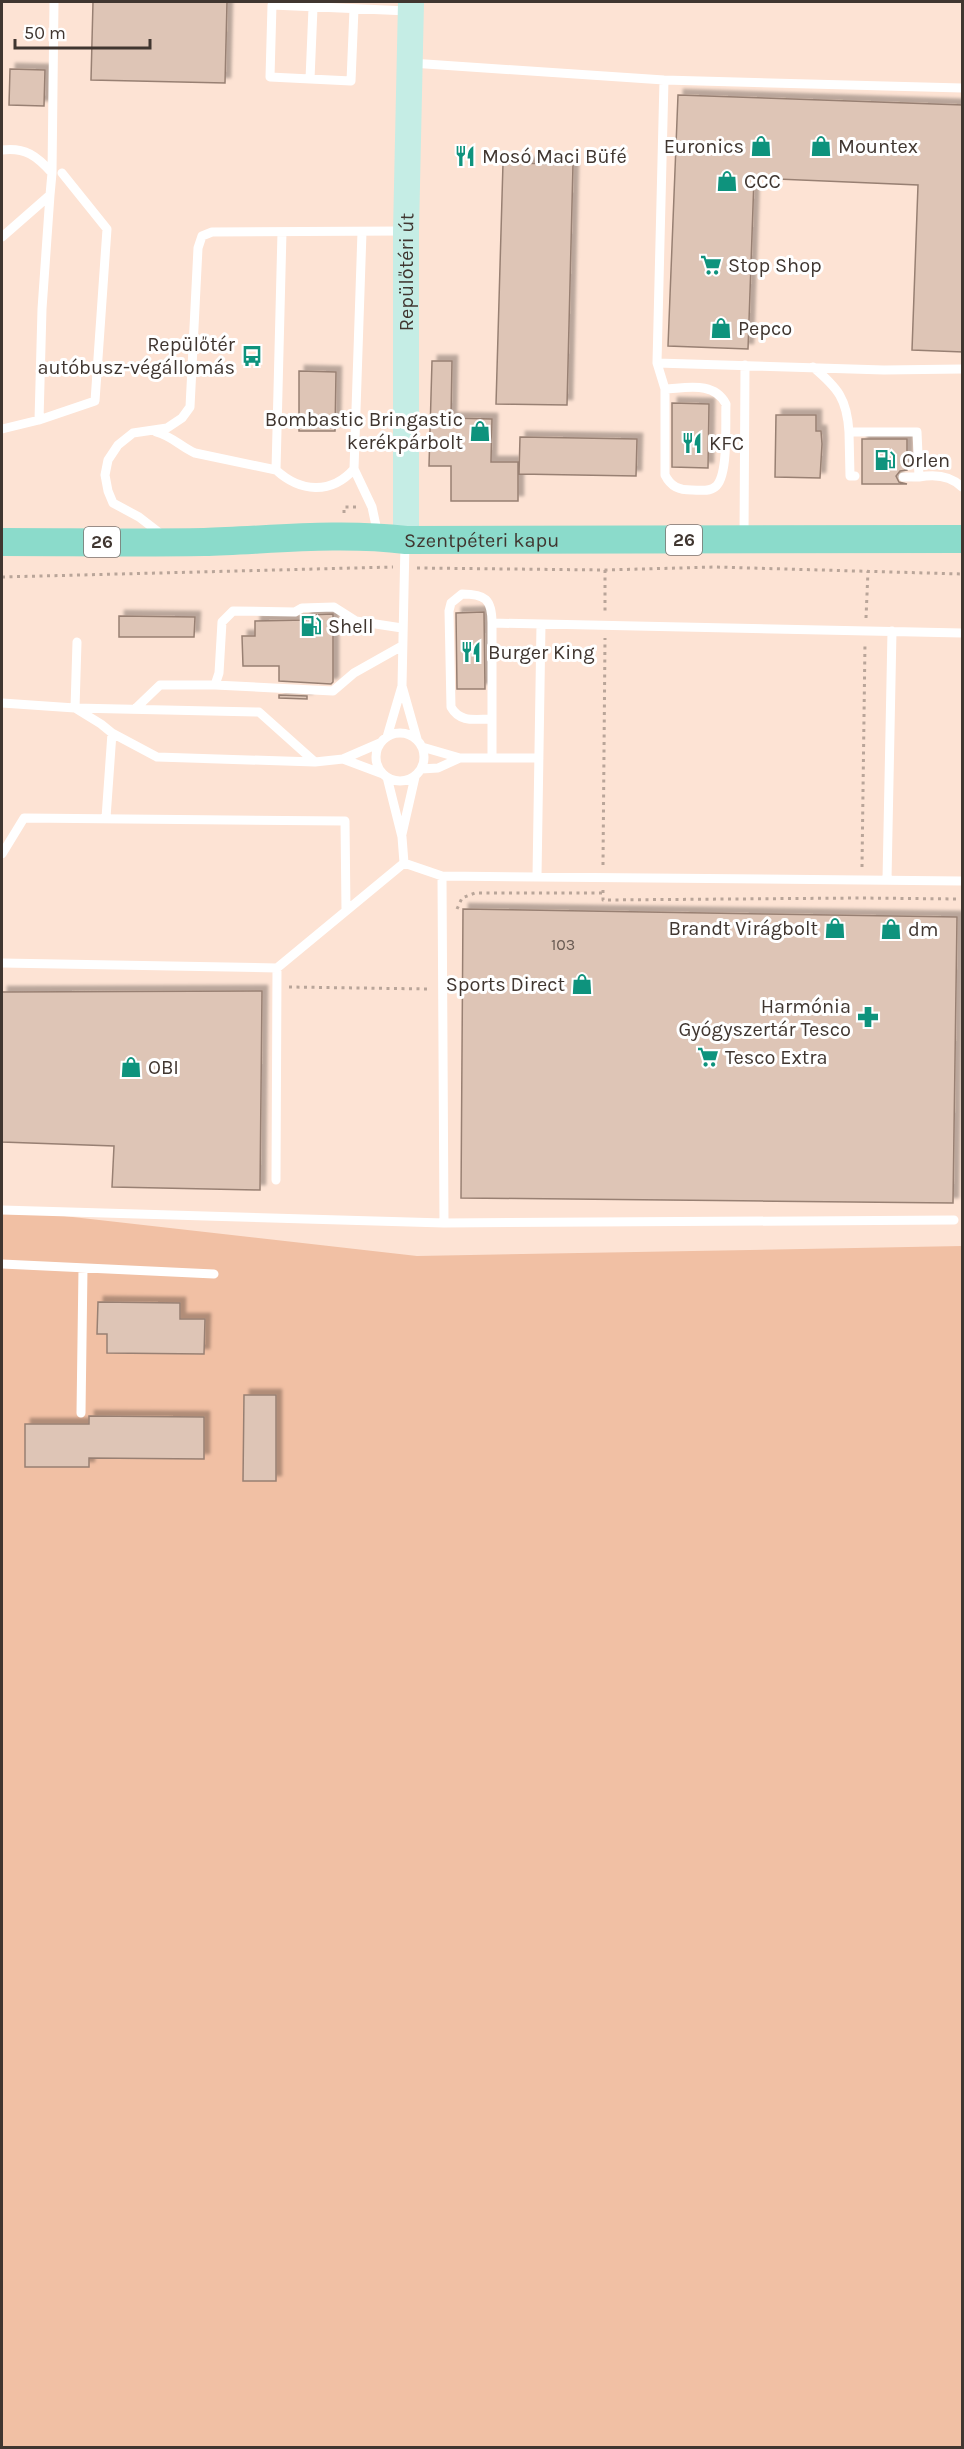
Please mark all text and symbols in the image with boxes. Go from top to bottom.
scale bar [15,12,150,50]
text: 50 m [24,22,66,44]
shop icon: Euronics [749,134,773,158]
shop icon: Mountex [809,134,833,158]
place label: Euronics [664,135,744,158]
place label: Mountex [838,135,918,158]
restaurant icon: Mosó Maci Büfé [453,144,477,168]
place label: Mosó Maci Büfé [482,145,627,168]
shop icon: CCC [715,169,739,193]
place label: CCC [744,170,781,193]
street label: Repülőtéri út [394,212,418,331]
supermarket icon: Stop Shop [699,253,723,277]
place label: Stop Shop [728,254,822,277]
shop icon: Pepco [709,316,733,340]
place label: Pepco [738,317,792,340]
place label: Repülőtér autóbusz-végállomás [38,333,236,379]
bus stop icon: Repülőtér autóbusz-végállomás [240,344,264,368]
place label: Bombastic Bringastic kerékpárbolt [265,408,463,454]
shop icon: Bombastic Bringastic kerékpárbolt [468,419,492,443]
restaurant icon: KFC [680,431,704,455]
place label: KFC [709,432,744,455]
fuel station icon: Orlen [873,448,897,472]
place label: Orlen [902,449,950,472]
road number: 26 [666,525,702,555]
road number: 26 [84,527,120,557]
street label: Szentpéteri kapu [404,528,559,552]
fuel station icon: Shell [299,614,323,638]
place label: Shell [328,615,374,638]
restaurant icon: Burger King [459,640,483,664]
place label: Burger King [488,641,594,664]
shop icon: Brandt Virágbolt [823,916,847,940]
place label: Brandt Virágbolt [669,917,818,940]
shop icon: dm [879,917,903,941]
place label: dm [908,918,939,941]
house number: 103 [551,935,575,954]
shop icon: Sports Direct [570,972,594,996]
place label: Sports Direct [446,973,565,996]
place label: Harmónia Gyógyszertár Tesco [678,995,851,1041]
pharmacy icon: Harmónia Gyógyszertár Tesco [856,1005,880,1029]
supermarket icon: Tesco Extra [696,1045,720,1069]
place label: Tesco Extra [725,1046,828,1069]
shop icon: OBI [119,1055,143,1079]
place label: OBI [148,1056,179,1079]

